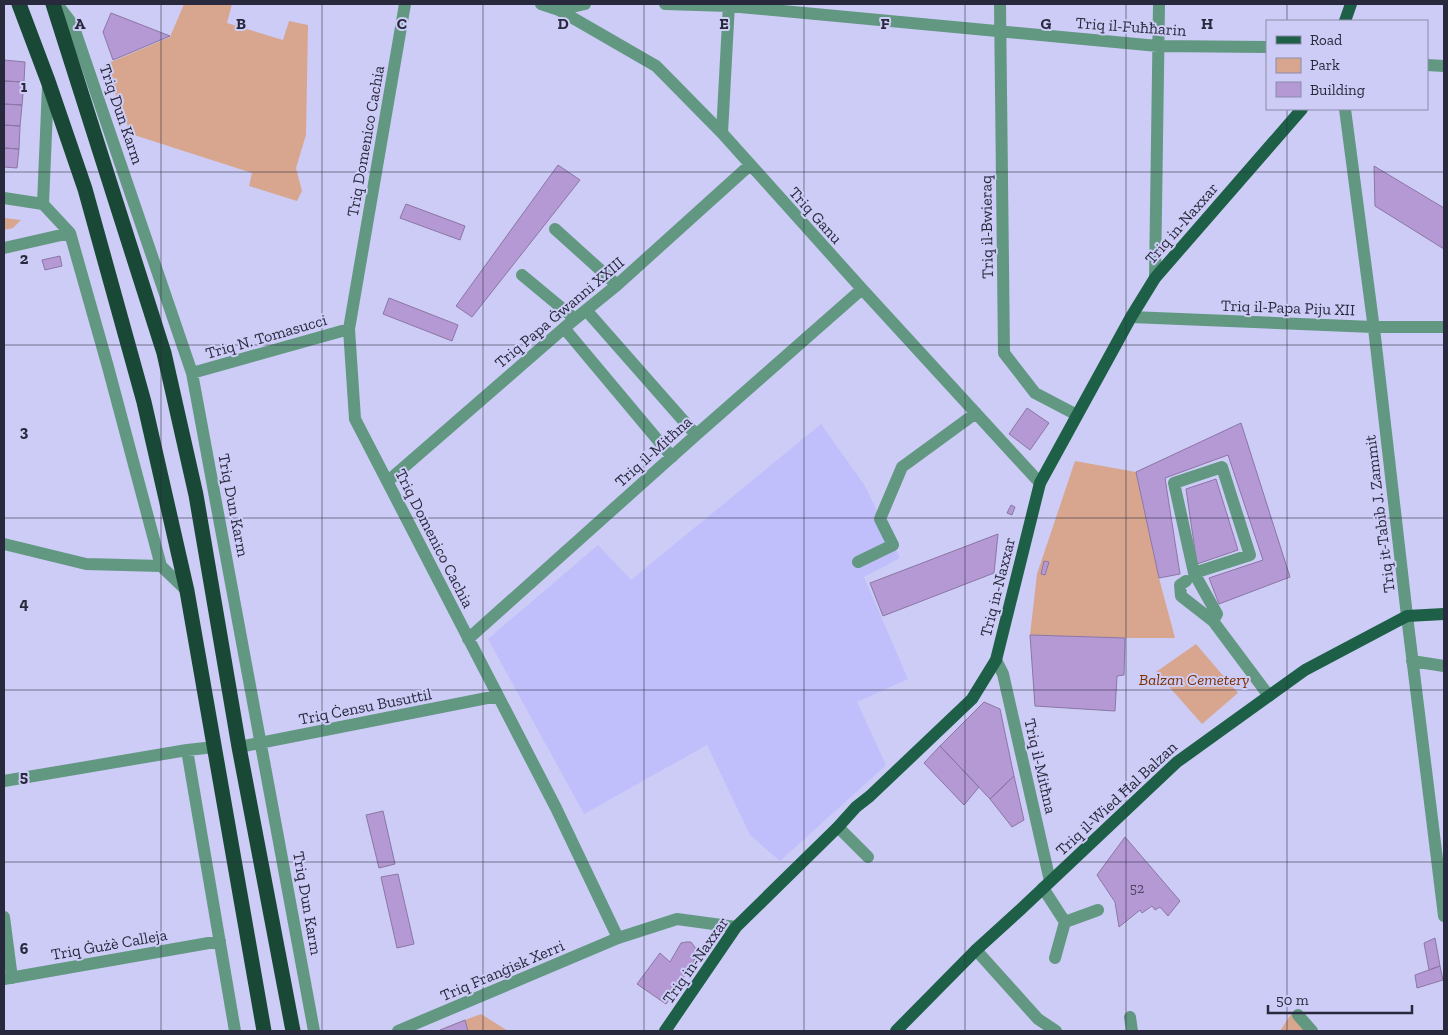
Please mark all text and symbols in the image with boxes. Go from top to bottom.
street label: Triq il-Fuħħarin [1075,13,1188,40]
text: A [75,14,86,33]
text: B [236,14,246,33]
text: C [397,14,407,33]
text: D [557,14,569,33]
text: E [719,14,729,33]
text: F [880,14,890,33]
text: G [1041,14,1052,33]
text: H [1201,14,1213,33]
legend [1266,20,1428,110]
text: Road [1310,31,1343,49]
text: Park [1310,56,1340,74]
street label: Triq Dun Karm [96,62,148,167]
street label: Triq Domenico Cachia [343,64,388,218]
text: 1 [21,77,28,96]
text: Building [1310,81,1365,99]
street label: Triq il-Bwieraq [976,175,997,279]
street label: Triq in-Naxxar [1141,178,1222,268]
street label: Triq Ganu [785,183,846,248]
text: 2 [20,249,29,268]
street label: Triq Papa Ġwanni XXIII [491,253,628,372]
street label: Triq il-Papa Piju XII [1221,296,1355,319]
street label: Triq N. Tomasucci [203,310,329,363]
street label: Triq il-Mitħna [611,412,696,491]
text: 3 [20,422,29,441]
street label: Triq it-Tabib J. Zammit [1360,434,1399,594]
street label: Triq Dun Karm [214,452,253,558]
street label: Triq Domenico Cachia [391,466,478,611]
street label: Triq in-Naxxar [976,535,1019,639]
text: 4 [19,594,29,613]
park label: Balzan Cemetery [1139,670,1250,689]
street label: Triq Ċensu Busuttil [297,684,433,729]
street label: Triq il-Mitħna [1020,717,1061,816]
street label: Triq il-Wied Ħal Balzan [1052,737,1182,860]
text: 5 [20,767,28,786]
street label: Triq Dun Karm [289,850,326,956]
house number: 52 [1130,880,1144,897]
street label: Triq in-Naxxar [658,913,733,1007]
street label: Triq Ġużè Calleja [50,925,169,964]
street label: Triq Franġisk Xerri [437,936,568,1005]
text: 6 [20,939,29,958]
scale bar [1268,982,1412,1014]
text: 50 m [1276,991,1309,1009]

